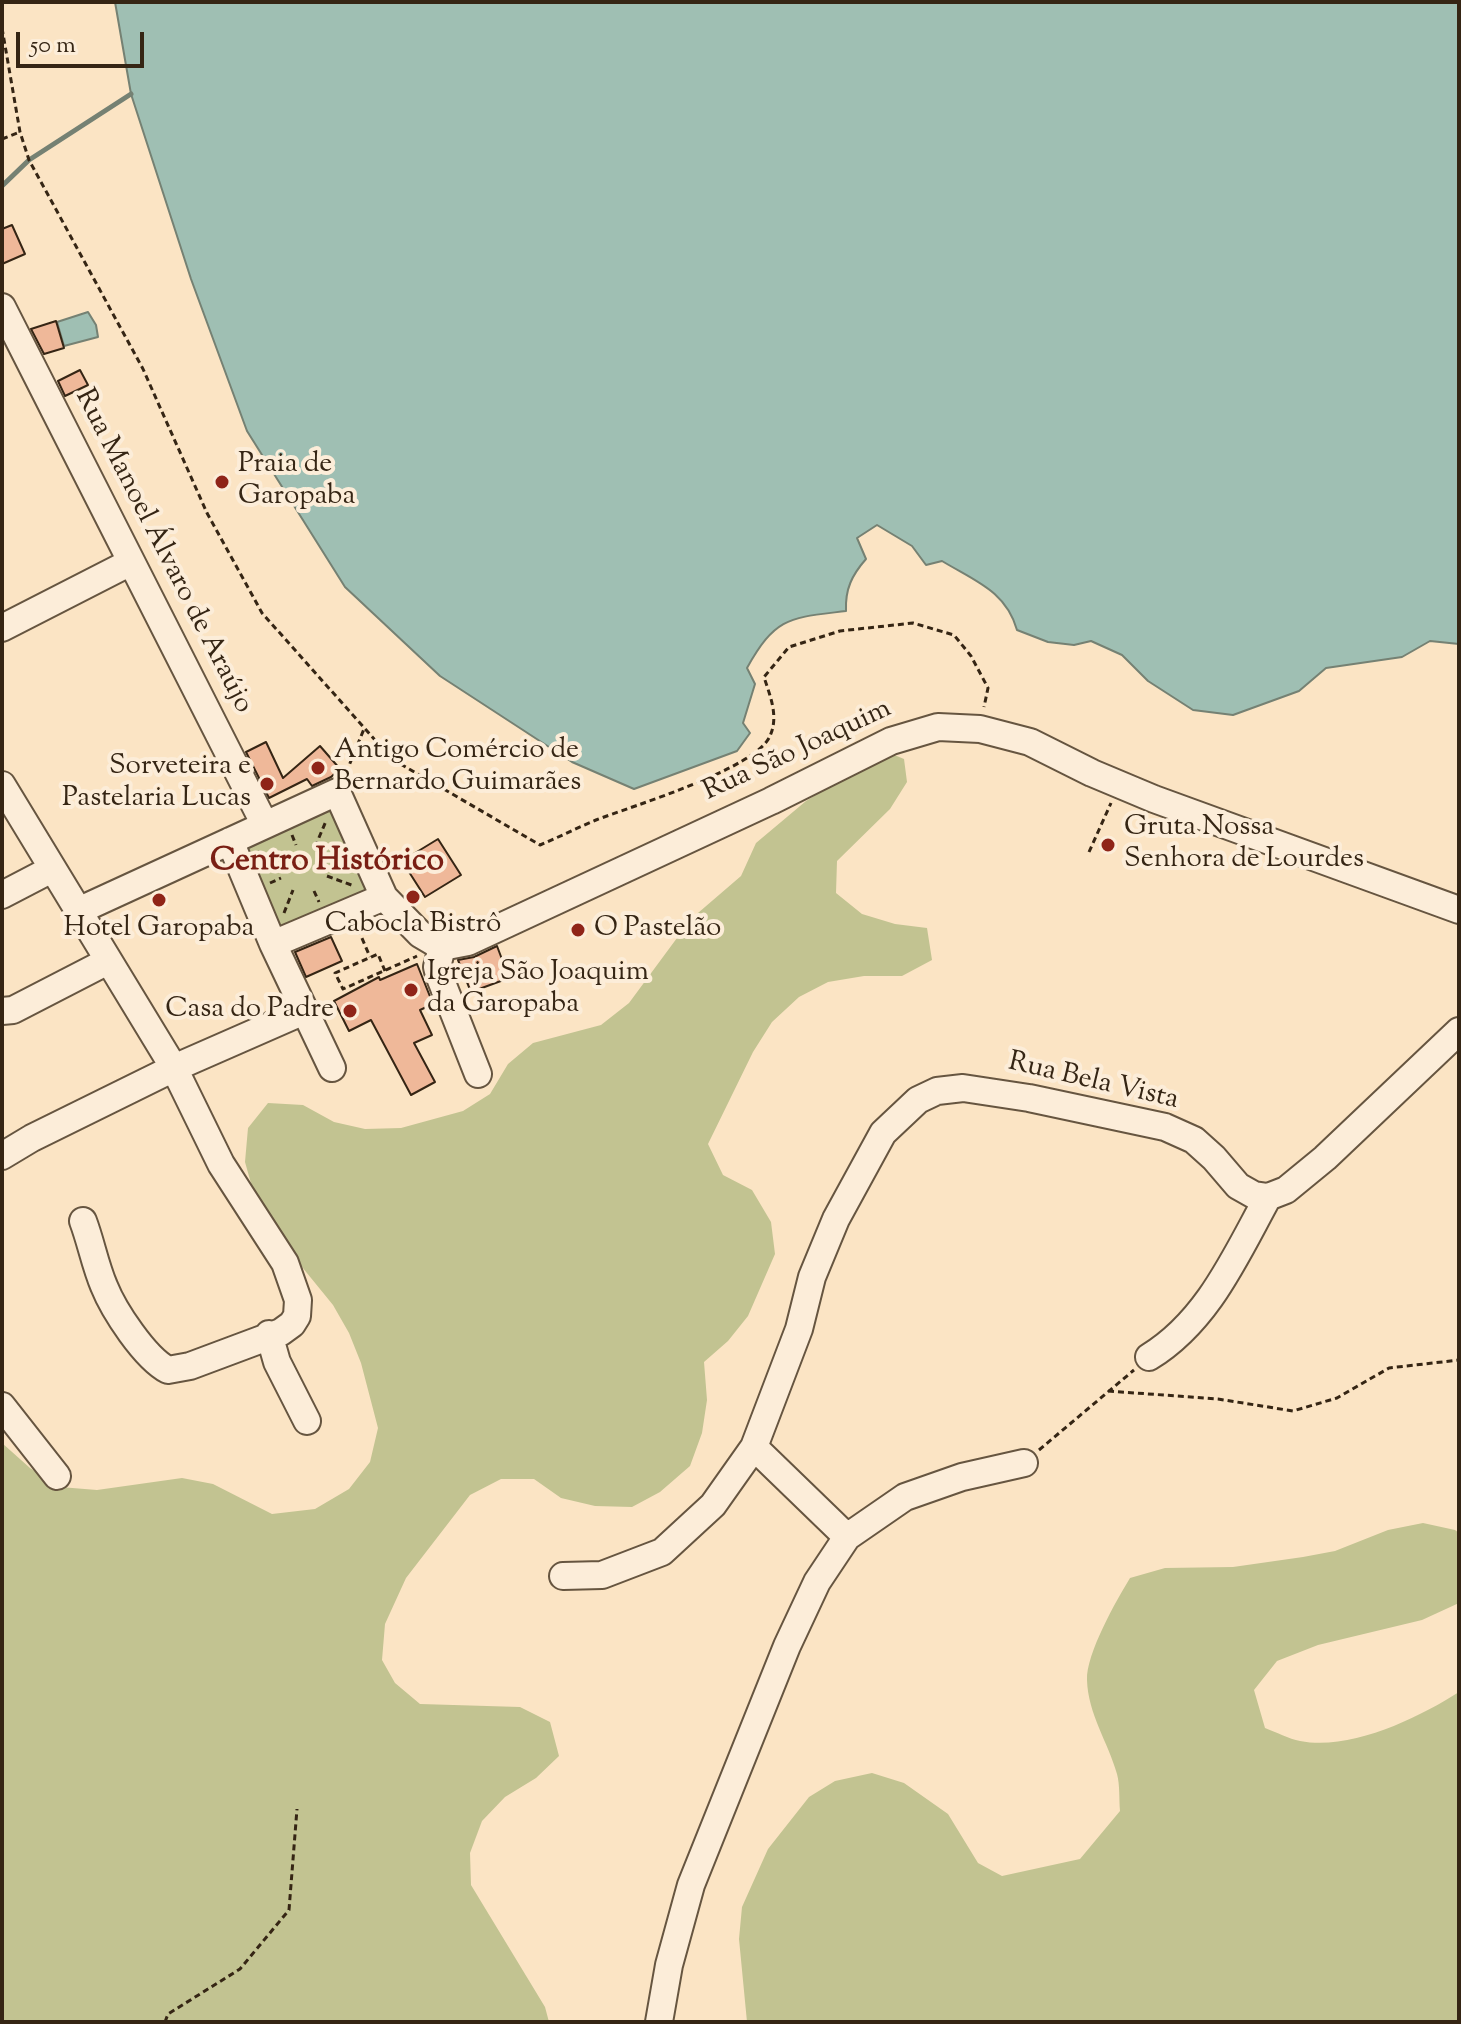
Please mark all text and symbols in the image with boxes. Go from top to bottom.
scale bar [20,16,148,66]
text: 50 m [30,29,76,63]
street label: Rua Manoel Álvaro de Araújo [65,384,259,720]
place label: Praia de Garopaba [238,449,355,515]
marker: Praia de Garopaba [213,473,231,491]
street label: Rua São Joaquim [699,694,897,810]
place label: Antigo Comércio de Bernardo Guimarães [334,735,581,801]
place label: Sorveteira e Pastelaria Lucas [62,751,251,817]
marker: Antigo Comércio de Bernardo Guimarães [309,759,327,777]
marker: Sorveteira e Pastelaria Lucas [258,775,276,793]
place label: Gruta Nossa Senhora de Lourdes [1124,812,1364,878]
marker: Gruta Nossa Senhora de Lourdes [1099,836,1117,854]
district label: Centro Histórico [210,845,444,883]
marker: Cabocla Bistrô [404,888,422,906]
marker: Hotel Garopaba [150,891,168,909]
place label: Cabocla Bistrô [325,909,501,943]
place label: Hotel Garopaba [64,913,254,947]
place label: O Pastelão [594,913,721,947]
marker: O Pastelão [569,921,587,939]
place label: Igreja São Joaquim da Garopaba [427,957,649,1023]
marker: Igreja São Joaquim da Garopaba [402,981,420,999]
place label: Casa do Padre [165,994,334,1028]
marker: Casa do Padre [341,1002,359,1020]
street label: Rua Bela Vista [1004,1047,1182,1119]

